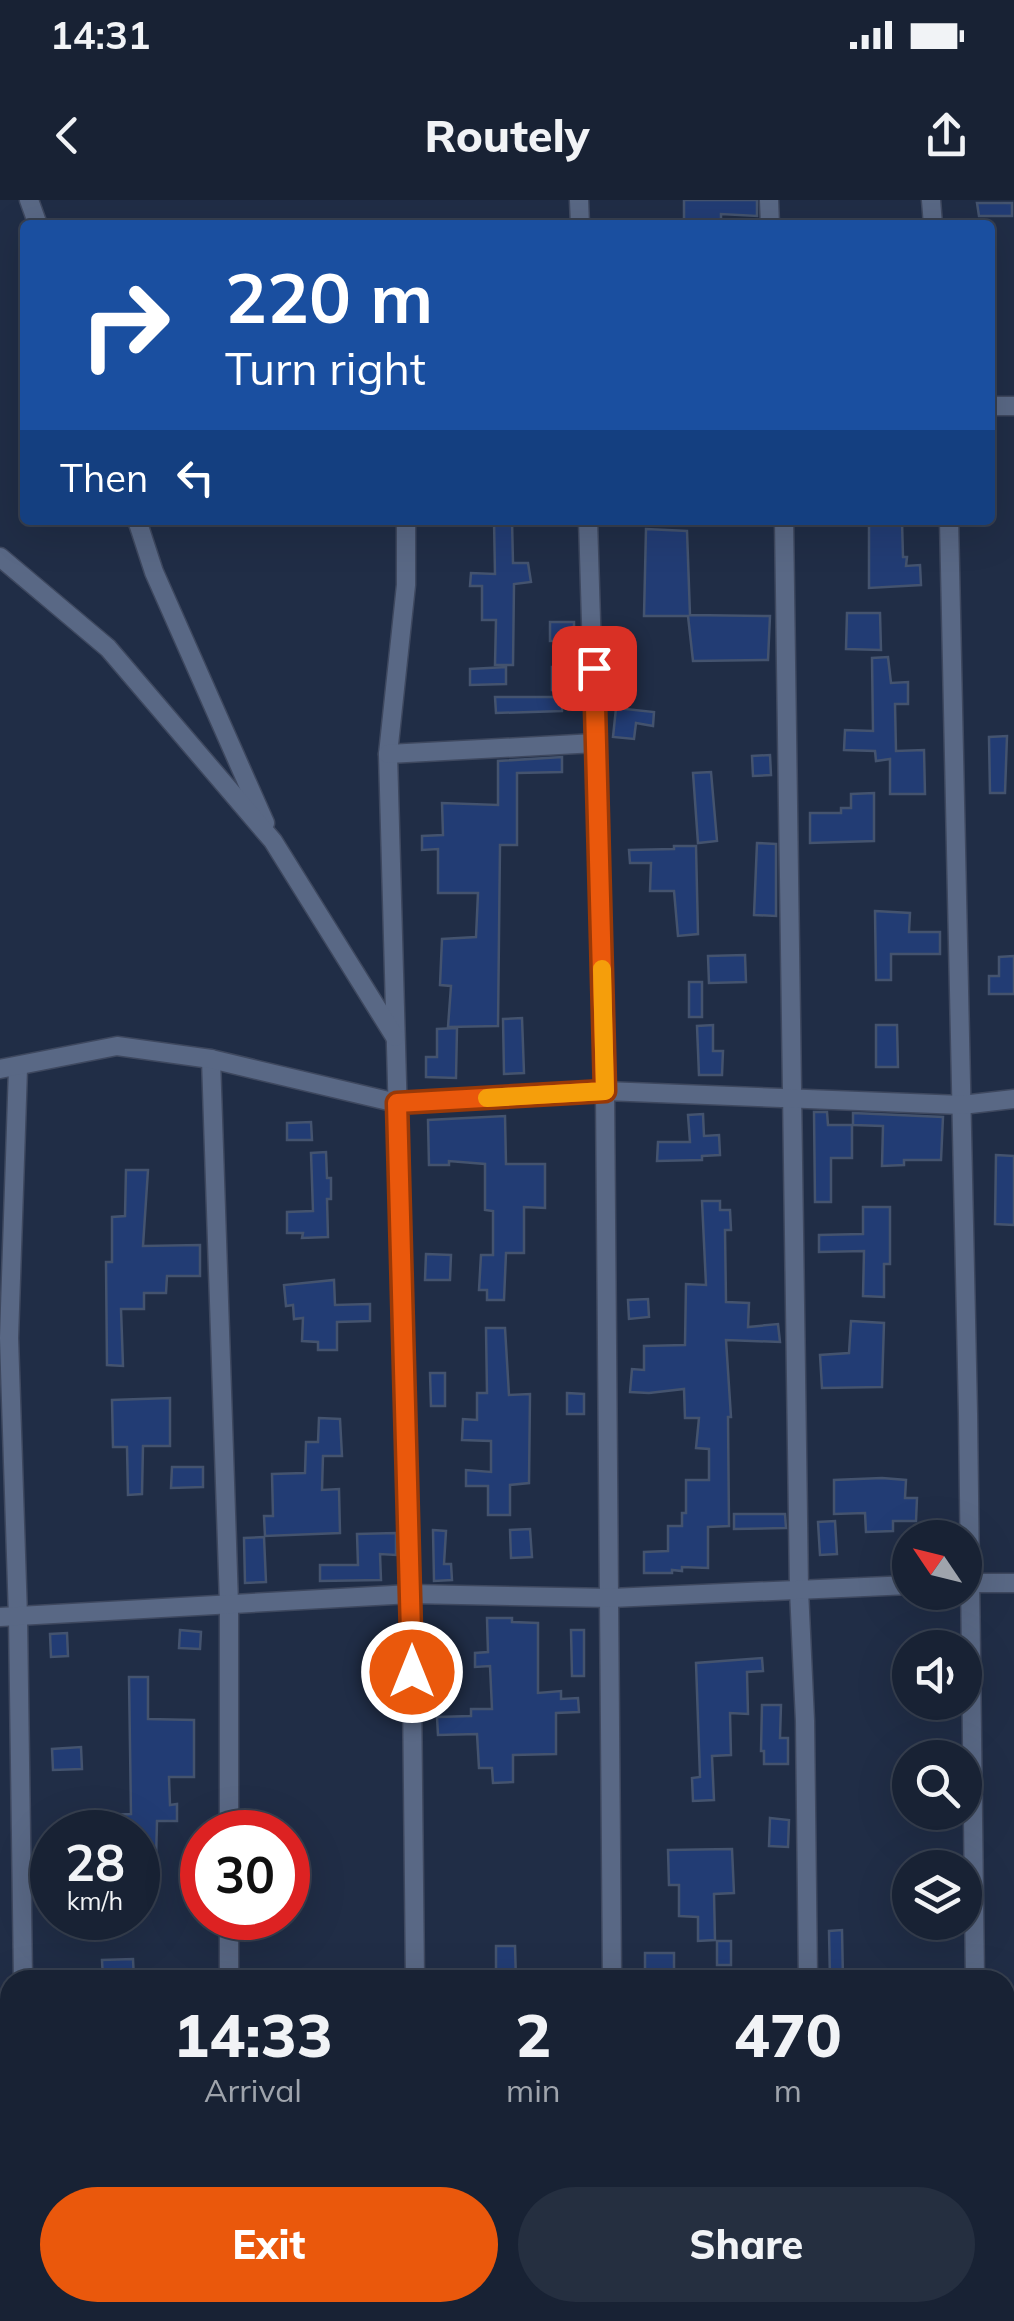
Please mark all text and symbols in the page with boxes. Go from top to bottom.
text: 14:31 [50,11,151,59]
text: Routely [424,107,590,163]
icon: back [40,108,95,163]
icon: share [919,108,974,163]
text: 220 m [225,253,433,341]
icon: right [60,260,190,390]
text: Turn right [225,340,426,396]
icon: left [168,450,223,505]
text: Then [60,454,148,502]
pin [552,626,637,711]
icon: arrive [567,641,622,696]
north arrow [892,1520,982,1610]
map controls [892,1520,982,1940]
position arrow [360,1620,464,1724]
button: sound [892,1630,982,1720]
button: search [892,1740,982,1830]
speed limit sign: 30 [180,1810,310,1940]
text: 28 [65,1831,125,1894]
button: layers [892,1850,982,1940]
text: km/h [67,1885,123,1916]
text: 14:33 [173,1997,333,2072]
text: 2 [515,1997,551,2072]
text: 470 [734,1997,842,2072]
text: Arrival [204,2070,302,2110]
text: min [506,2070,561,2110]
text: m [774,2070,802,2110]
button: Exit [40,2187,498,2302]
button: Share [518,2187,975,2302]

